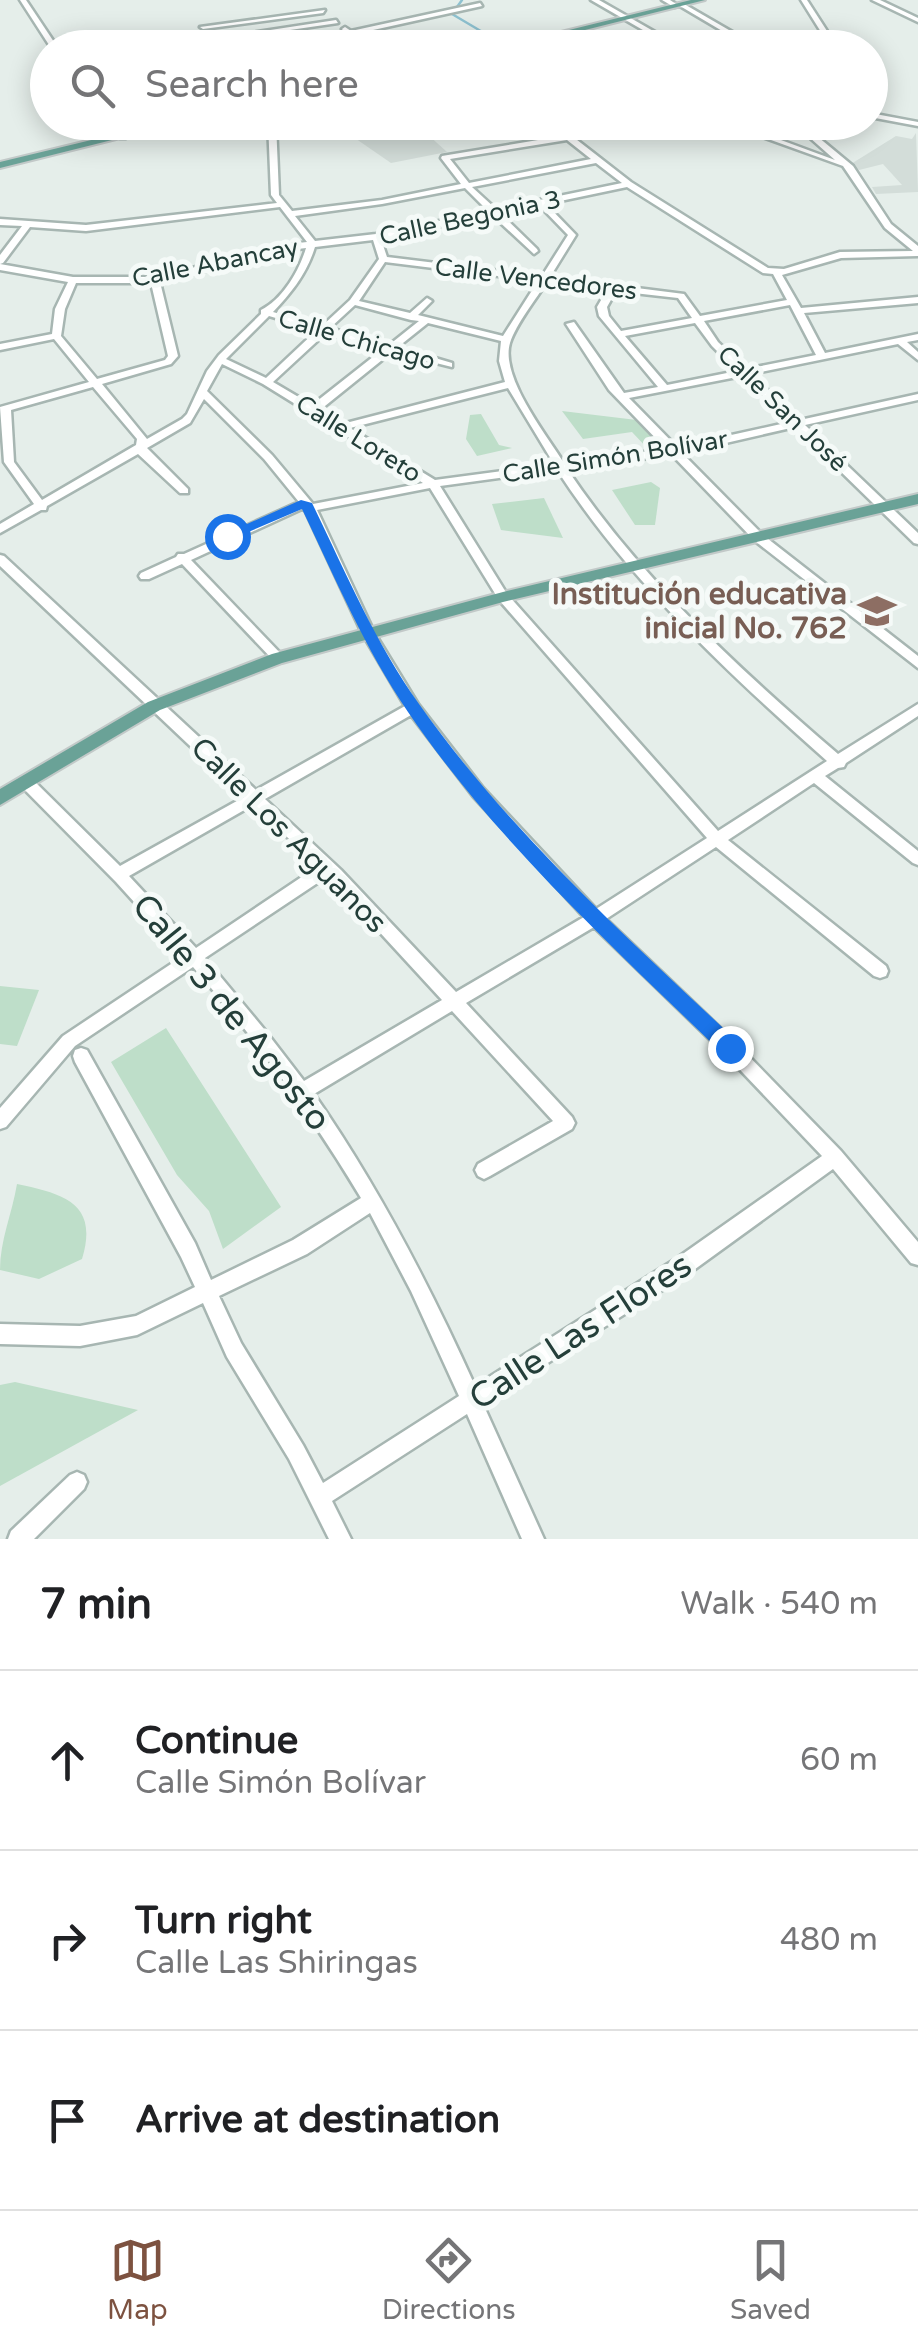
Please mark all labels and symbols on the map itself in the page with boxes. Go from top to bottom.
street label: Calle Begonia 3 [377,184,564,252]
street label: Calle Abancay [130,232,301,294]
street label: Calle Vencedores [433,252,639,306]
street label: Calle Chicago [275,303,439,377]
street label: Calle San José [711,339,853,478]
street label: Calle Loreto [290,388,427,489]
street label: Calle Simón Bolívar [501,424,730,490]
route start [205,514,251,560]
place label: Institución educativa inicial No. 762 [552,576,847,647]
school or university icon: Institución educativa inicial No. 762 [856,590,898,632]
street label: Calle Los Aguanos [183,730,394,941]
street label: Calle 3 de Agosto [123,886,340,1140]
route end [708,1026,754,1072]
street label: Calle Las Flores [462,1244,700,1419]

